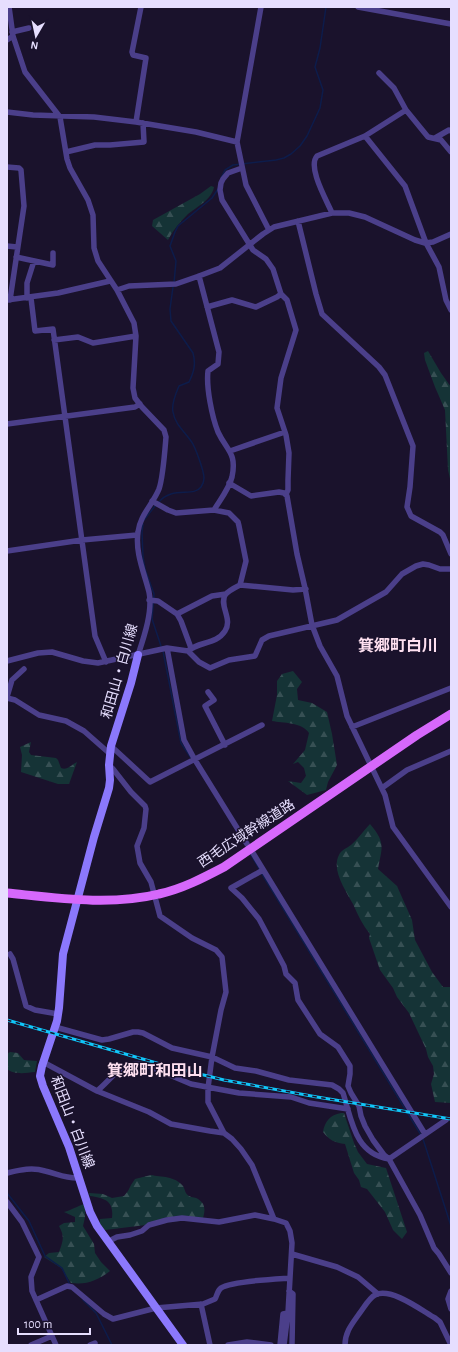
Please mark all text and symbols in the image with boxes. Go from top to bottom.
north arrow [16,16,56,56]
text: N [30,39,39,51]
street label: 和田山・白川線 [99,622,140,720]
district label: 箕郷町白川 [358,637,438,654]
street label: 西毛広域幹線道路 [195,797,297,870]
district label: 箕郷町和田山 [107,1062,203,1079]
street label: 和田山・白川線 [48,1074,97,1171]
scale bar [18,1310,90,1336]
text: 100 m [24,1318,52,1330]

